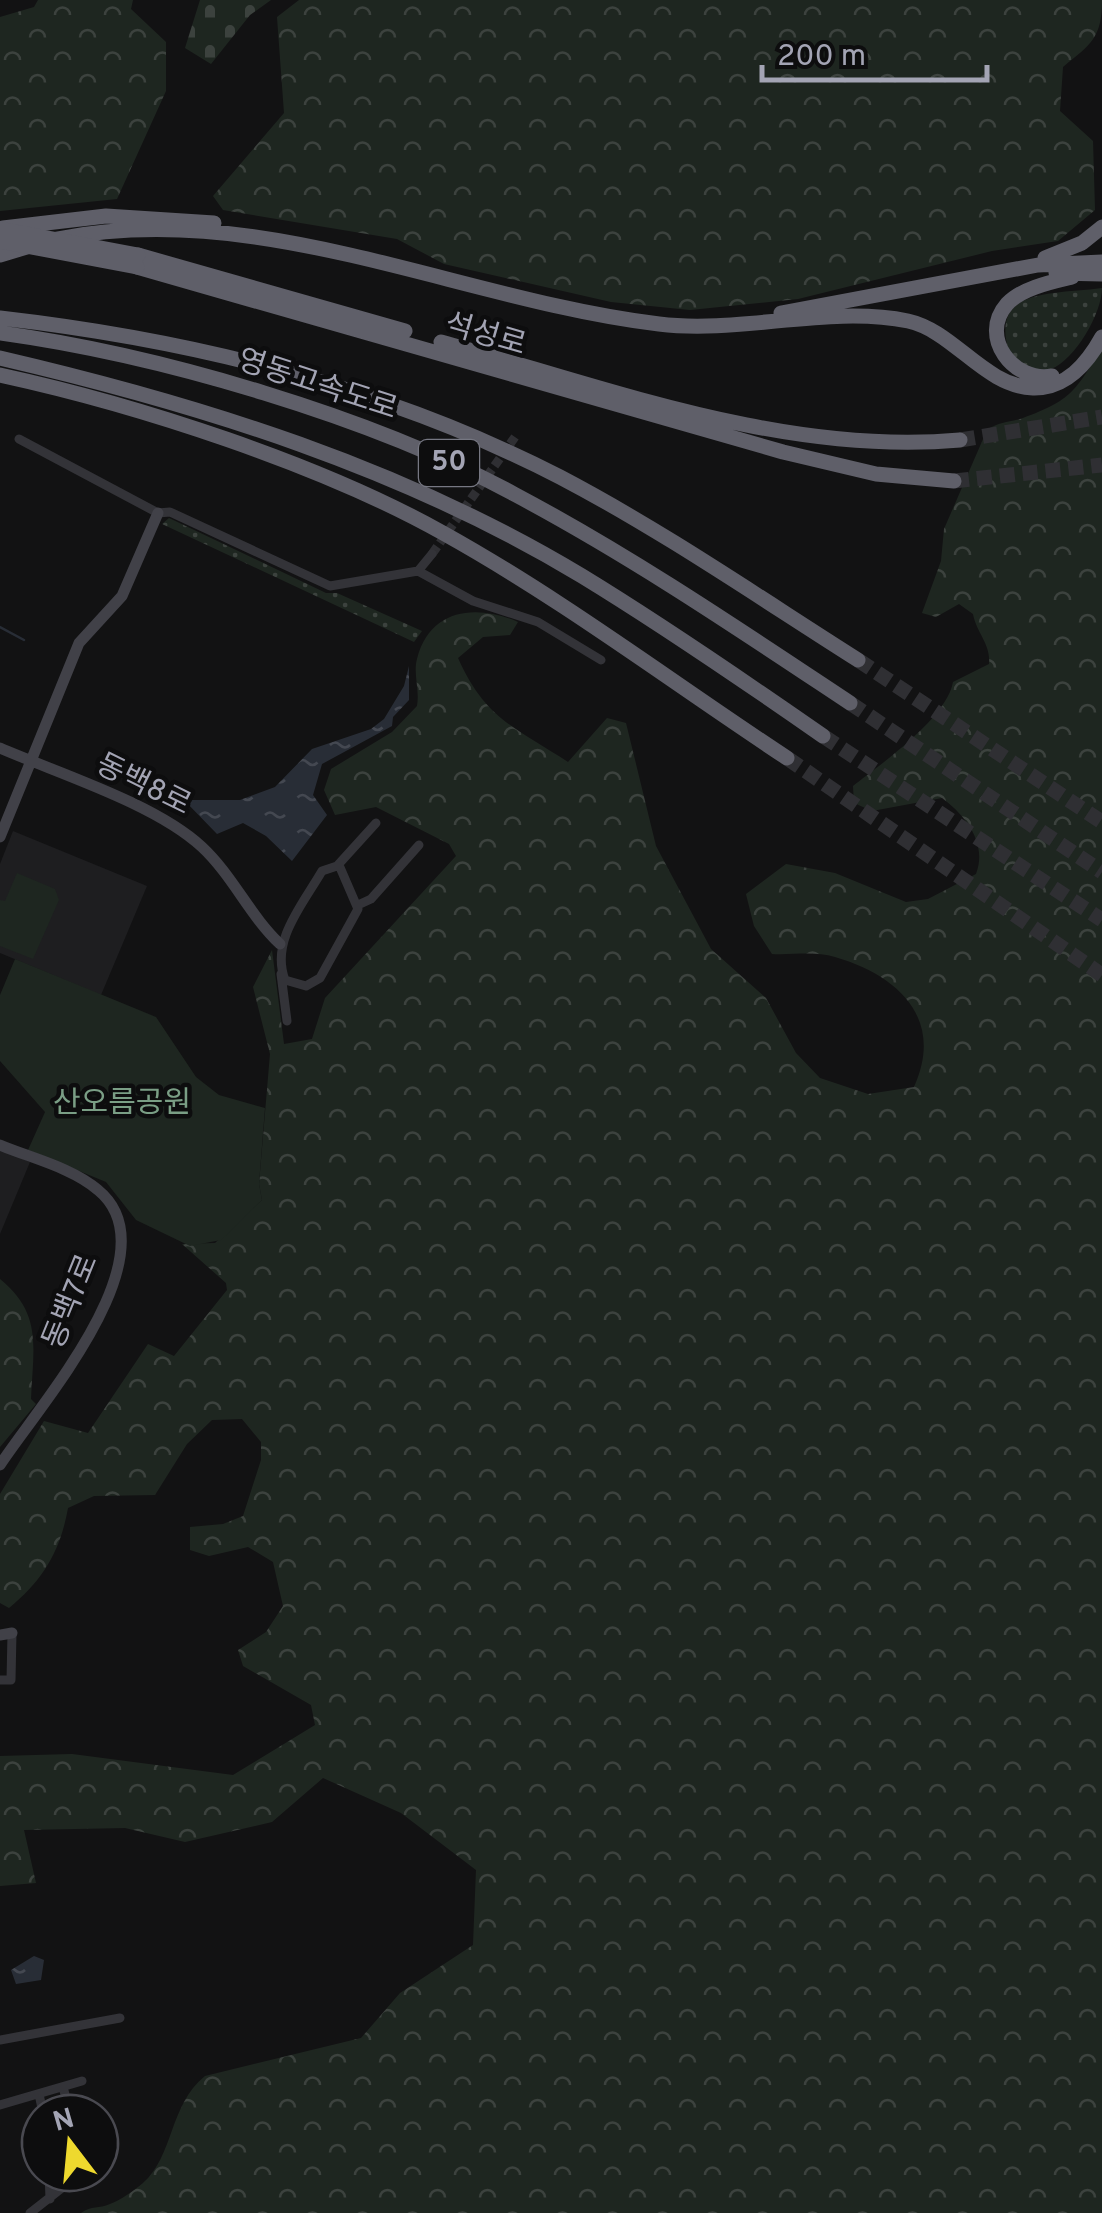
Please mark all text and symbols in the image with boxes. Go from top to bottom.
scale bar [762,20,987,82]
text: 200 m [777,39,866,76]
street label: 석성로 [440,307,530,365]
street label: 영동고속도로 [233,343,401,429]
road number: 50 [419,440,479,486]
street label: 동백8로 [89,747,197,825]
park label: 산오름공원 [53,1086,191,1123]
street label: 동백7로 [36,1249,108,1355]
north arrow [20,2093,120,2193]
text: N [49,2102,79,2142]

